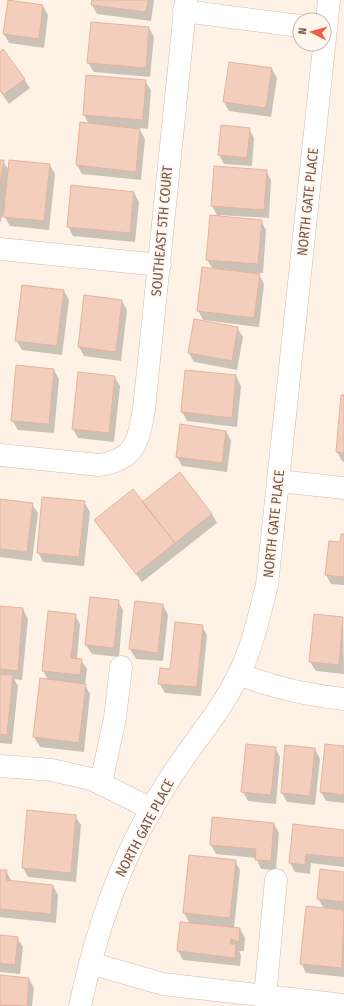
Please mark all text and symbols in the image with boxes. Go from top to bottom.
north arrow [292,12,332,52]
text: N [296,27,309,35]
street label: NORTH GATE PLACE [294,147,322,257]
street label: SOUTHEAST 5TH COURT [148,164,176,297]
street label: NORTH GATE PLACE [260,469,288,579]
street label: NORTH GATE PLACE [112,776,178,880]

